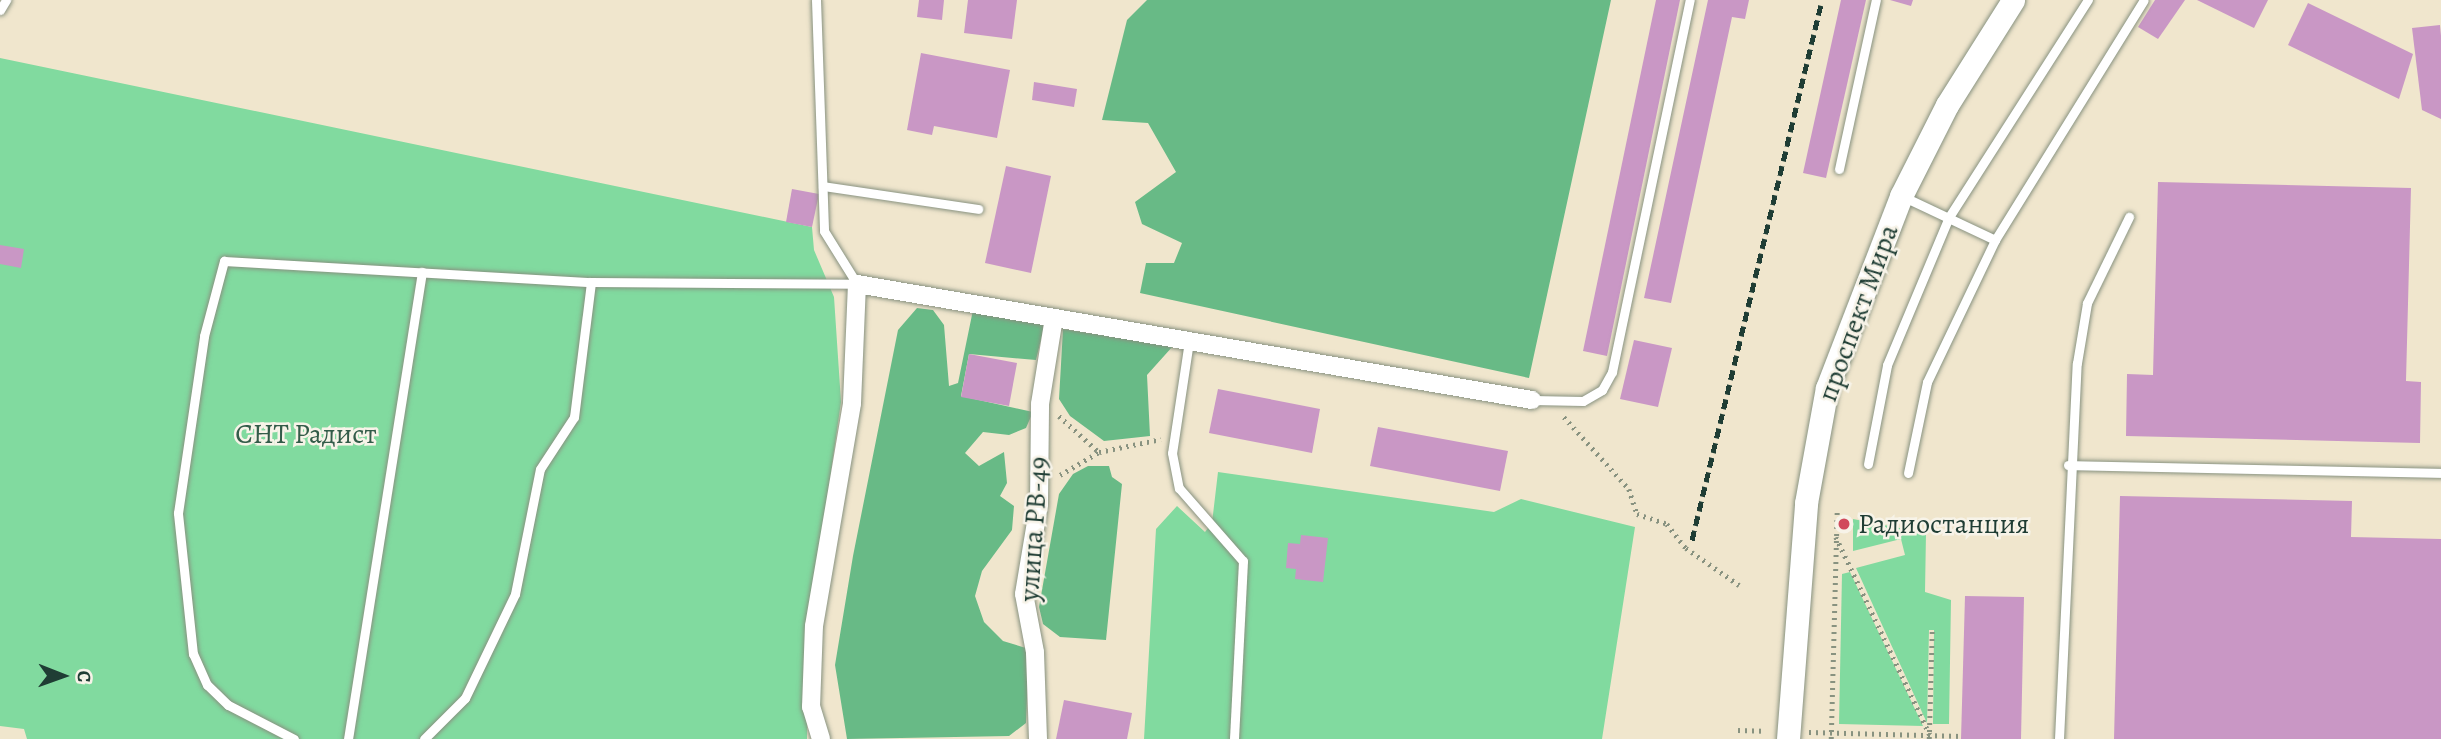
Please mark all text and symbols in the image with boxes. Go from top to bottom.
street label: проспект Мира [1810,220,1906,406]
park label: СНТ Радист [235,417,377,451]
street label: улица РВ-49 [1012,455,1056,603]
place label: Радиостанция [1858,507,2029,541]
marker: Радиостанция [1836,516,1852,532]
north arrow [28,641,98,711]
text: С [71,670,97,682]

